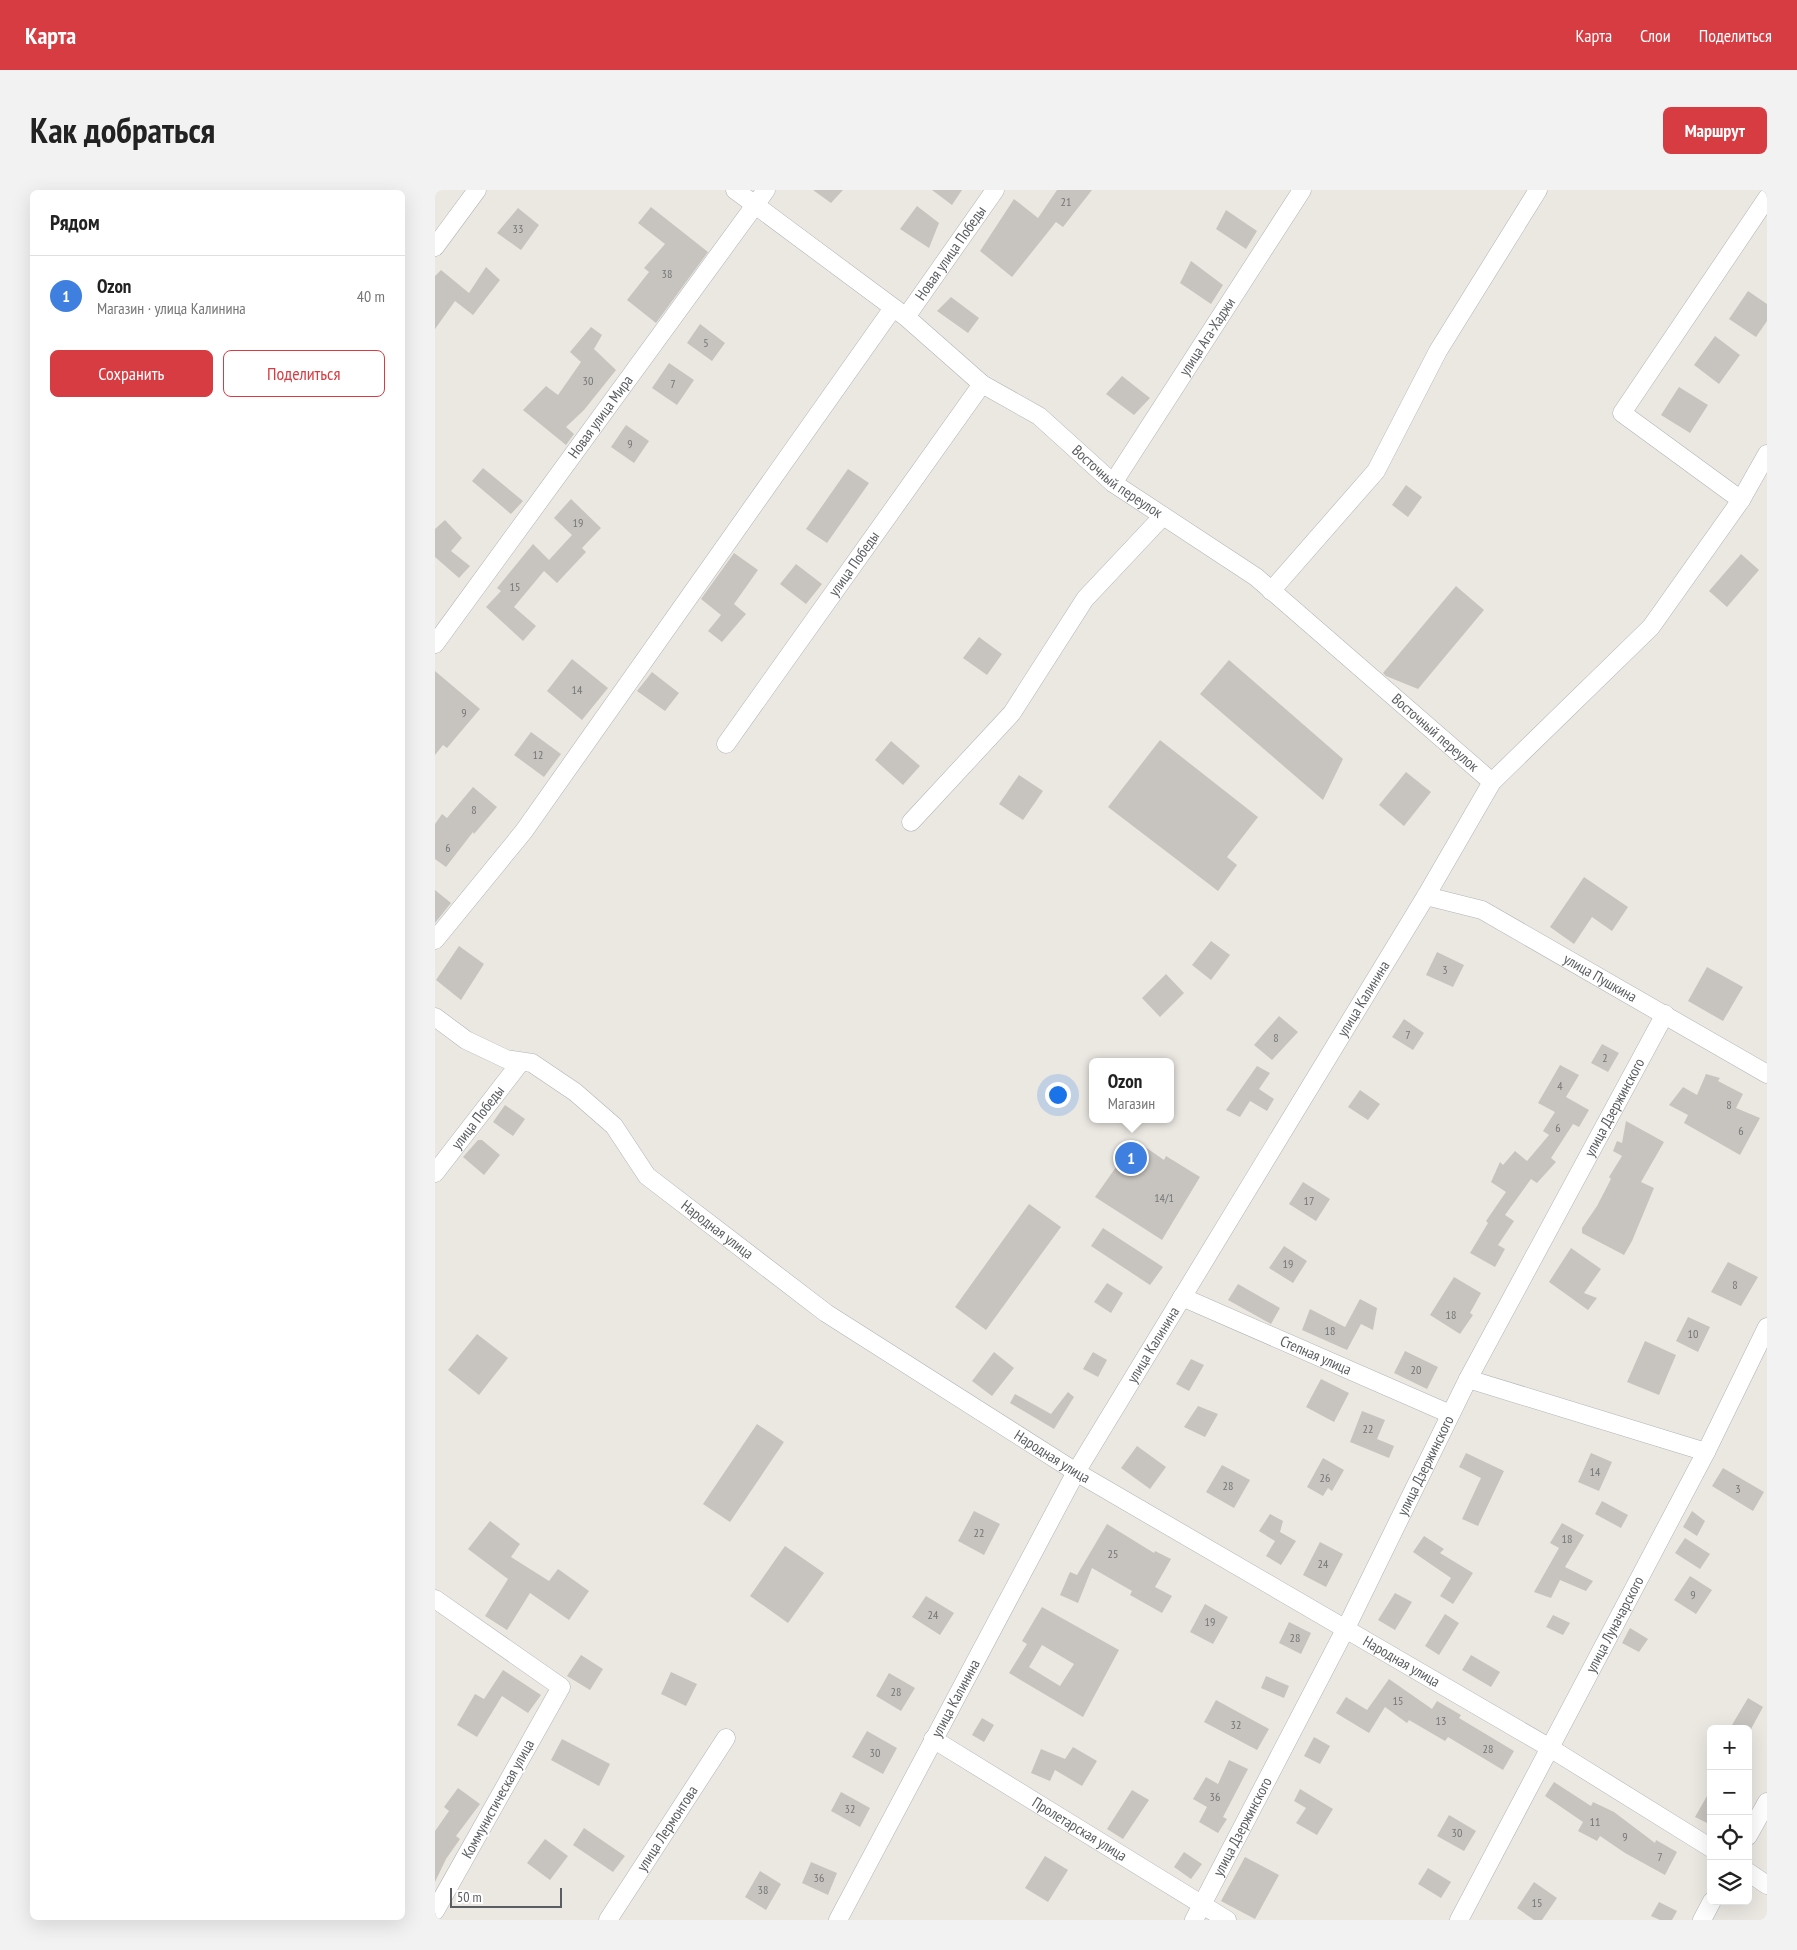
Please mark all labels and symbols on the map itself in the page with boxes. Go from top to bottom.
house number: 21 [1061,194,1071,209]
street label: Новая улица Победы [911,202,990,304]
house number: 33 [513,221,523,236]
house number: 38 [662,266,672,281]
street label: улица Ага-Хаджи [1175,294,1239,379]
house number: 5 [703,335,709,350]
street label: Новая улица Мира [564,371,637,462]
house number: 30 [583,373,593,388]
house number: 7 [670,376,676,391]
house number: 9 [627,436,633,451]
street label: Восточный переулок [1068,441,1166,522]
house number: 19 [573,515,583,530]
street label: улица Победы [824,527,883,600]
house number: 15 [510,579,520,594]
house number: 14 [572,682,583,697]
street label: Восточный переулок [1388,689,1483,775]
house number: 9 [461,705,467,720]
house number: 12 [533,747,543,762]
house number: 8 [471,802,477,817]
house number: 6 [445,840,451,855]
street label: улица Пушкина [1560,949,1640,1006]
street label: улица Калинина [1333,957,1393,1040]
house number: 3 [1442,962,1448,977]
house number: 7 [1405,1027,1411,1042]
house number: 8 [1273,1030,1279,1045]
house number: 2 [1602,1050,1608,1065]
street label: улица Дзержинского [1580,1055,1648,1160]
house number: 4 [1557,1078,1563,1093]
street label: улица Победы [447,1082,508,1153]
your location [1045,1082,1071,1108]
house number: 8 [1726,1097,1732,1112]
house number: 6 [1555,1120,1561,1135]
house number: 6 [1738,1123,1744,1138]
pin: 1 [1115,1139,1147,1177]
house number: 14/1 [1154,1190,1174,1205]
house number: 17 [1304,1193,1314,1208]
street label: Народная улица [678,1196,757,1263]
house number: 19 [1283,1256,1293,1271]
house number: 8 [1732,1277,1738,1292]
street label: улица Калинина [1122,1303,1183,1386]
house number: 18 [1446,1307,1456,1322]
house number: 18 [1325,1323,1335,1338]
house number: 10 [1688,1326,1698,1341]
street label: Степная улица [1278,1331,1354,1379]
house number: 20 [1411,1362,1421,1377]
street label: улица Дзержинского [1393,1412,1458,1519]
house number: 22 [1363,1421,1373,1436]
street label: Народная улица [1011,1425,1094,1487]
house number: 14 [1590,1464,1601,1479]
house number: 26 [1320,1470,1330,1485]
house number: 28 [1223,1478,1233,1493]
house number: 3 [1735,1481,1741,1496]
house number: 22 [974,1525,984,1540]
house number: 18 [1562,1531,1572,1546]
house number: 25 [1108,1546,1118,1561]
house number: 24 [1318,1556,1329,1571]
street label: улица Луначарского [1581,1573,1648,1676]
house number: 9 [1690,1587,1696,1602]
house number: 24 [928,1607,939,1622]
house number: 19 [1205,1614,1215,1629]
house number: 28 [1290,1630,1300,1645]
street label: Народная улица [1360,1631,1444,1691]
street label: улица Калинина [927,1656,984,1740]
house number: 28 [891,1684,901,1699]
house number: 15 [1393,1693,1403,1708]
house number: 13 [1436,1713,1446,1728]
house number: 32 [1231,1717,1241,1732]
street label: Коммунистическая улица [457,1736,538,1862]
house number: 28 [1483,1741,1493,1756]
house number: 30 [870,1745,880,1760]
street label: улица Дзержинского [1208,1774,1276,1879]
street label: улица Лермонтова [632,1782,702,1875]
house number: 36 [1210,1789,1220,1804]
street label: Пролетарская улица [1029,1792,1130,1865]
house number: 32 [845,1801,855,1816]
house number: 11 [1590,1814,1600,1829]
house number: 30 [1452,1825,1462,1840]
house number: 9 [1622,1829,1628,1844]
house number: 7 [1657,1849,1663,1864]
house number: 36 [814,1870,824,1885]
house number: 38 [758,1882,768,1897]
scale bar [450,1885,563,1908]
house number: 15 [1532,1895,1542,1910]

